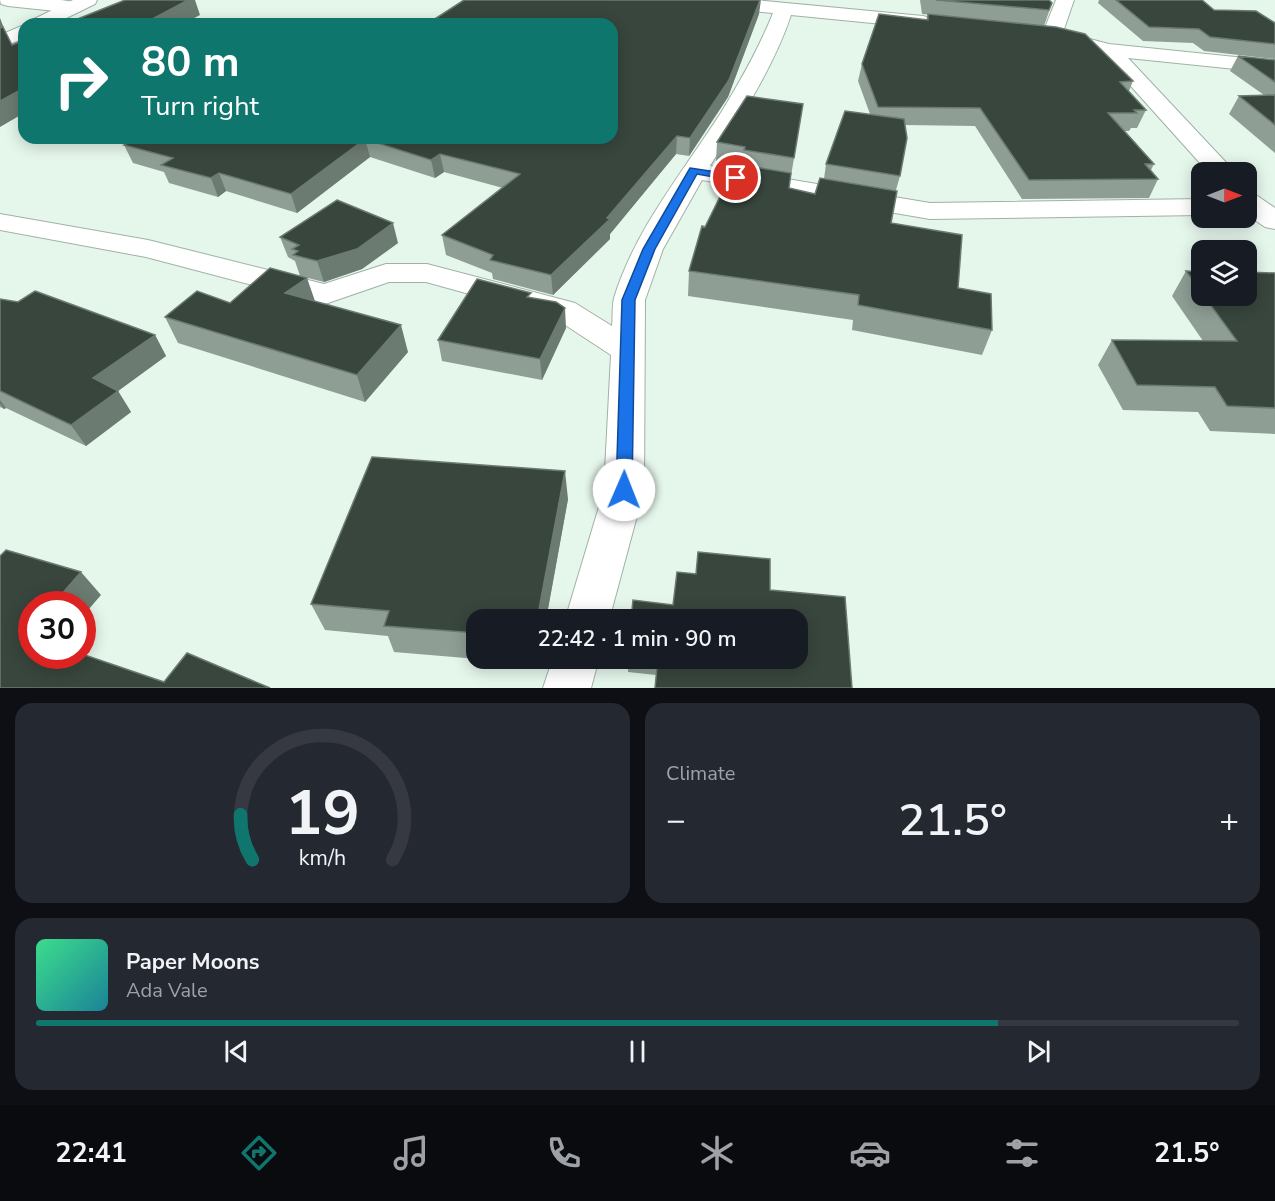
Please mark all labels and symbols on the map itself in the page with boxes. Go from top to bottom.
pin [710,152,761,203]
north arrow [1191,162,1257,228]
position arrow [592,458,656,522]
speed limit sign: 30 [18,591,96,669]

